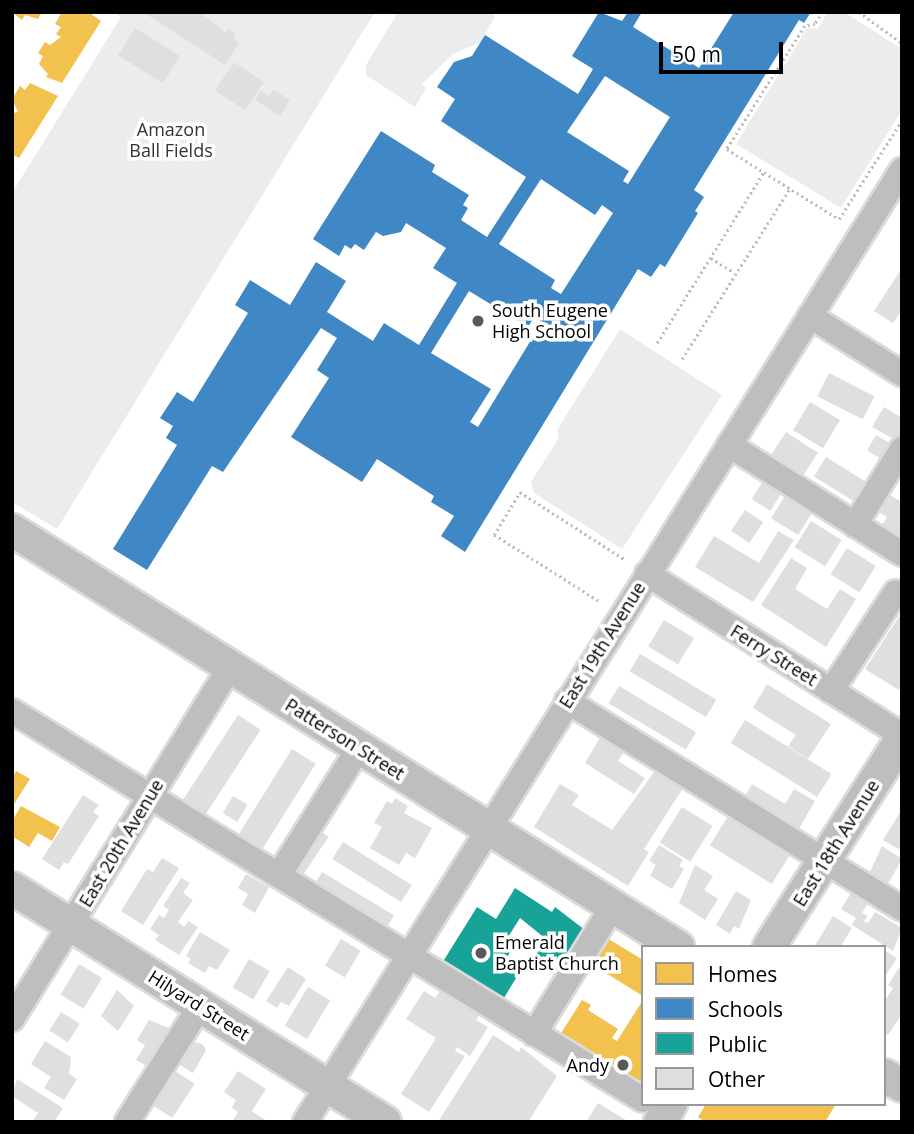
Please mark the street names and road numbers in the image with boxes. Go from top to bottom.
street label: East 19th Avenue [554,578,650,712]
street label: Ferry Street [727,620,821,690]
street label: Patterson Street [281,694,409,784]
street label: East 20th Avenue [74,775,168,911]
street label: East 18th Avenue [788,776,884,910]
street label: Hilyard Street [145,965,253,1045]

